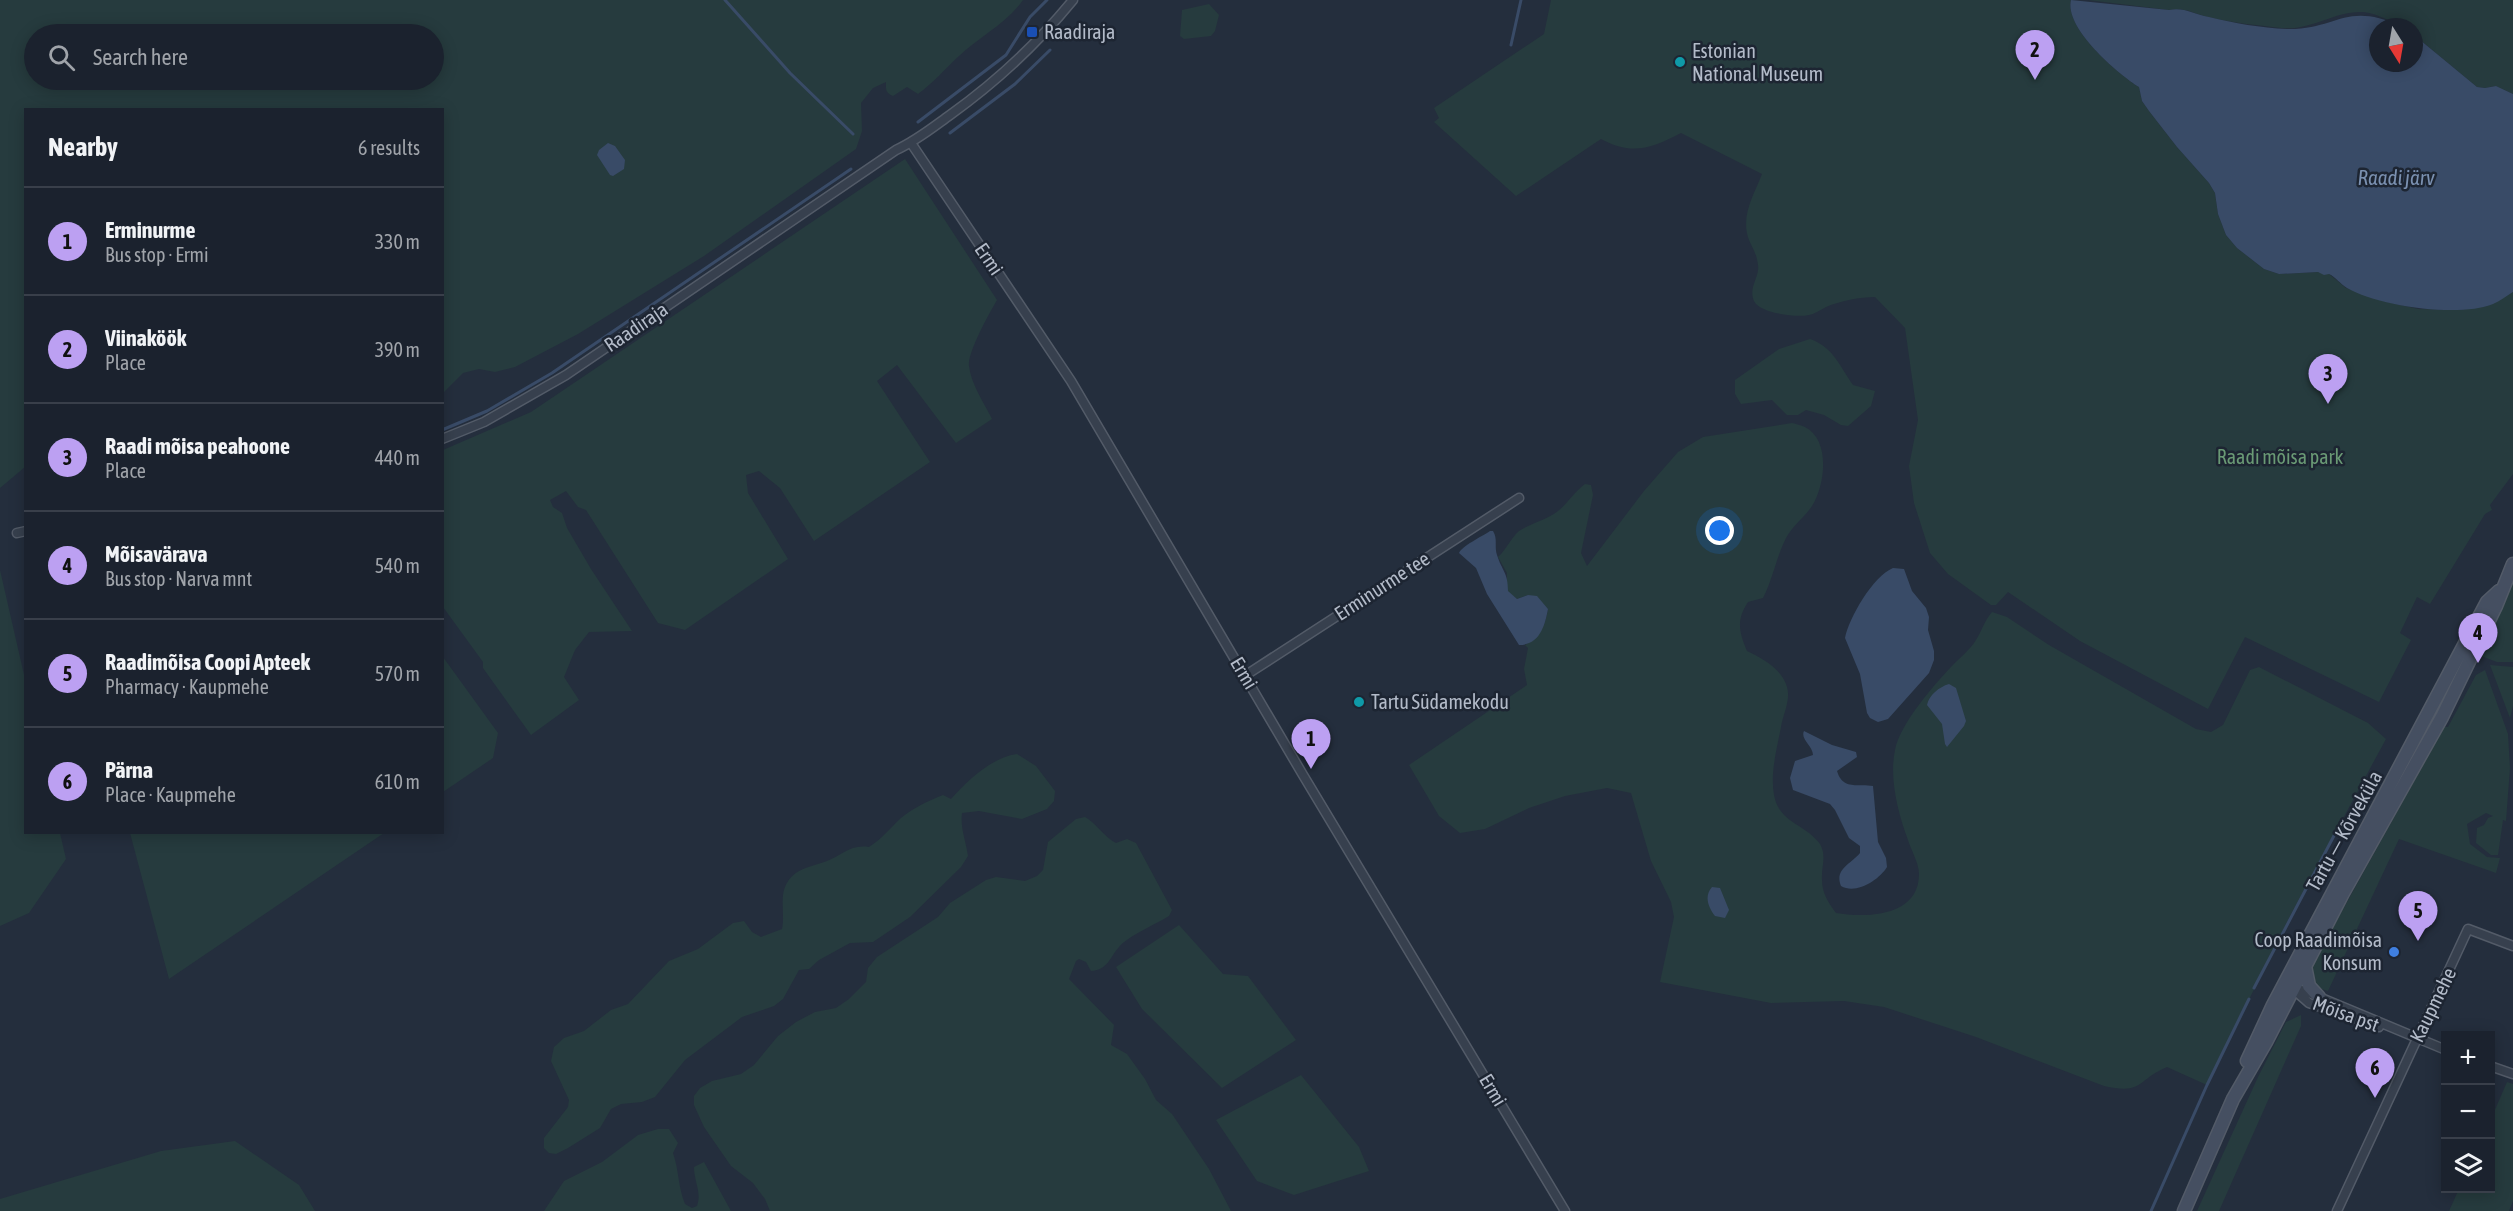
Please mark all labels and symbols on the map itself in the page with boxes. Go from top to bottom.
north arrow [2369,18,2423,72]
place label: Raadiraja [1044,20,1115,43]
marker: Raadiraja [1025,25,1039,39]
pin: 2 [2016,31,2054,80]
place label: Estonian National Museum [1692,39,1823,85]
marker: Estonian National Museum [1673,55,1687,69]
water label: Raadi järv [2357,165,2435,189]
street label: Ermi [971,238,1008,279]
street label: Raadiraja [600,297,672,356]
pin: 3 [2308,354,2348,404]
park label: Raadi mõisa park [2217,445,2343,468]
your location [1705,516,1734,545]
street label: Erminurme tee [1330,546,1434,625]
pin: 4 [2458,614,2498,663]
street label: Ermi [1226,652,1263,693]
place label: Tartu Südamekodu [1371,690,1509,713]
marker: Tartu Südamekodu [1352,695,1366,709]
pin: 1 [1292,720,1330,769]
street label: Tartu — Kõrveküla [2301,767,2386,895]
pin: 5 [2398,892,2438,941]
place label: Coop Raadimõisa Konsum [2255,928,2382,974]
marker: Coop Raadimõisa Konsum [2387,945,2401,959]
street label: Kaupmehe [2405,964,2460,1046]
street label: Mõisa pst [2310,991,2383,1036]
pin: 6 [2356,1048,2394,1098]
street label: Ermi [1475,1069,1512,1110]

